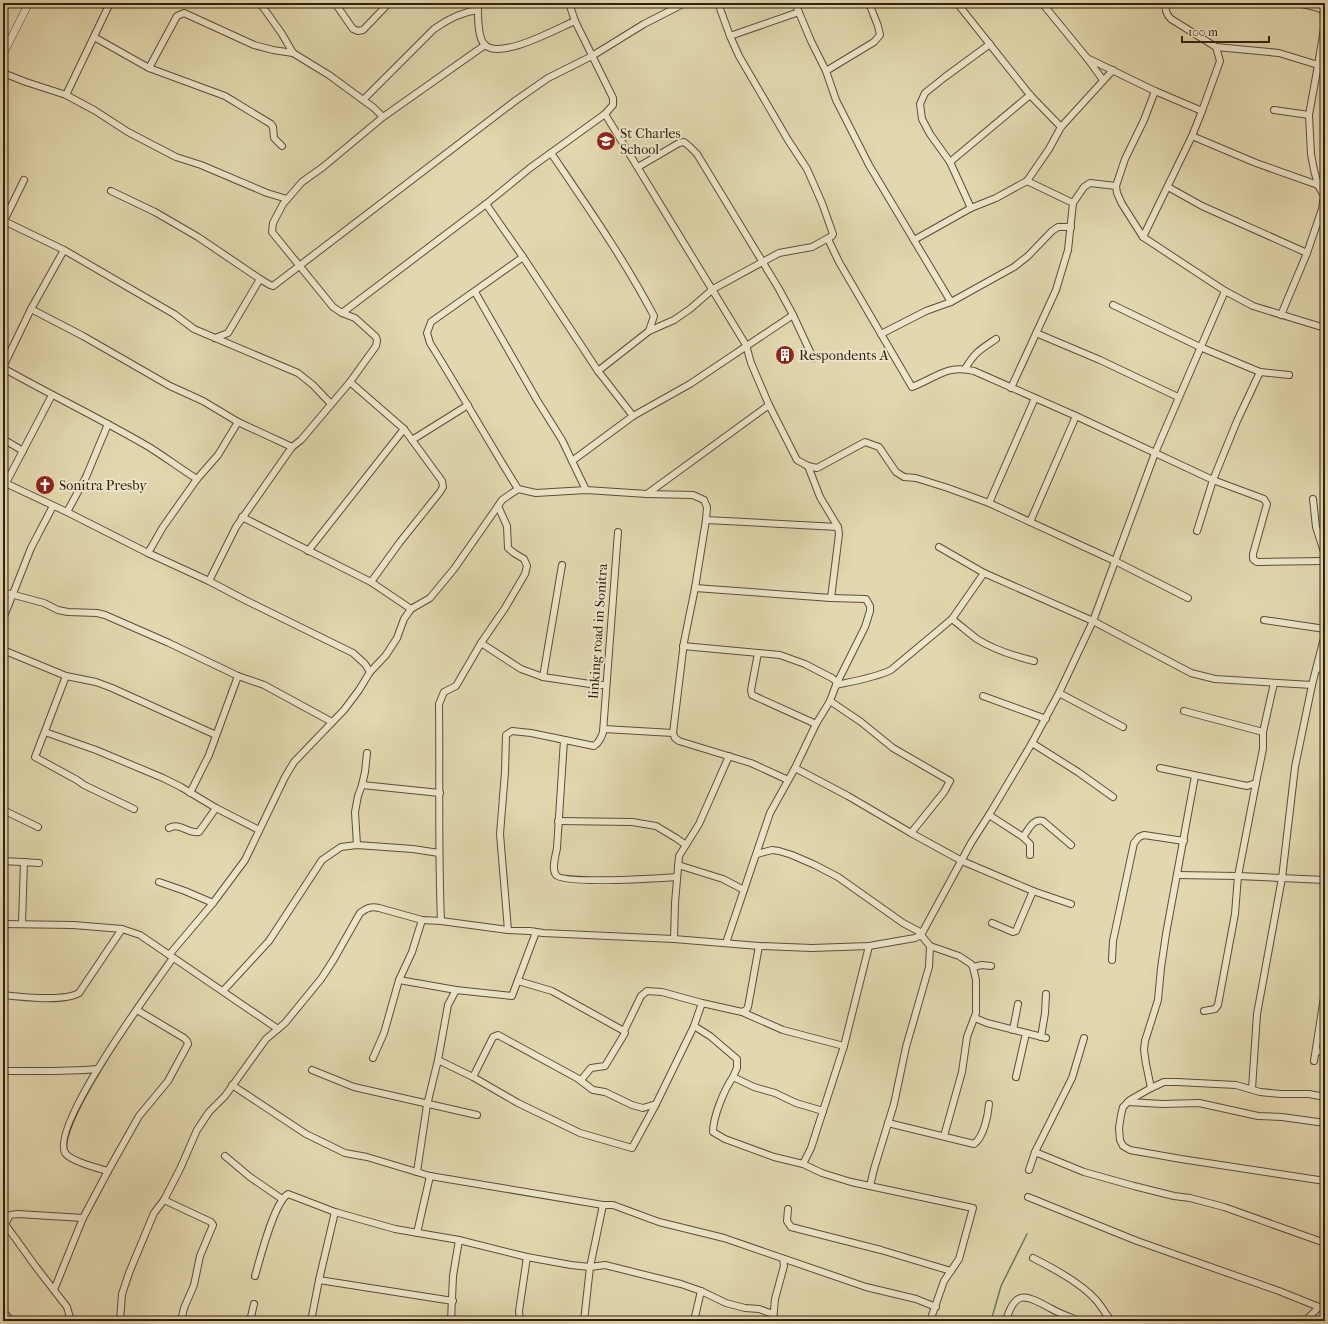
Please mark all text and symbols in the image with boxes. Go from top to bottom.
scale bar [1182,18,1269,44]
text: 100 m [1188,25,1218,39]
place label: St Charles School [620,125,681,158]
school or university icon: St Charles School [595,130,617,152]
building icon: Respondents A [774,344,796,366]
place label: Respondents A [799,347,889,364]
church icon: Sonitra Presby [34,474,56,496]
place label: Sonitra Presby [59,477,147,494]
street label: linking road in Sonitra [585,562,611,700]

